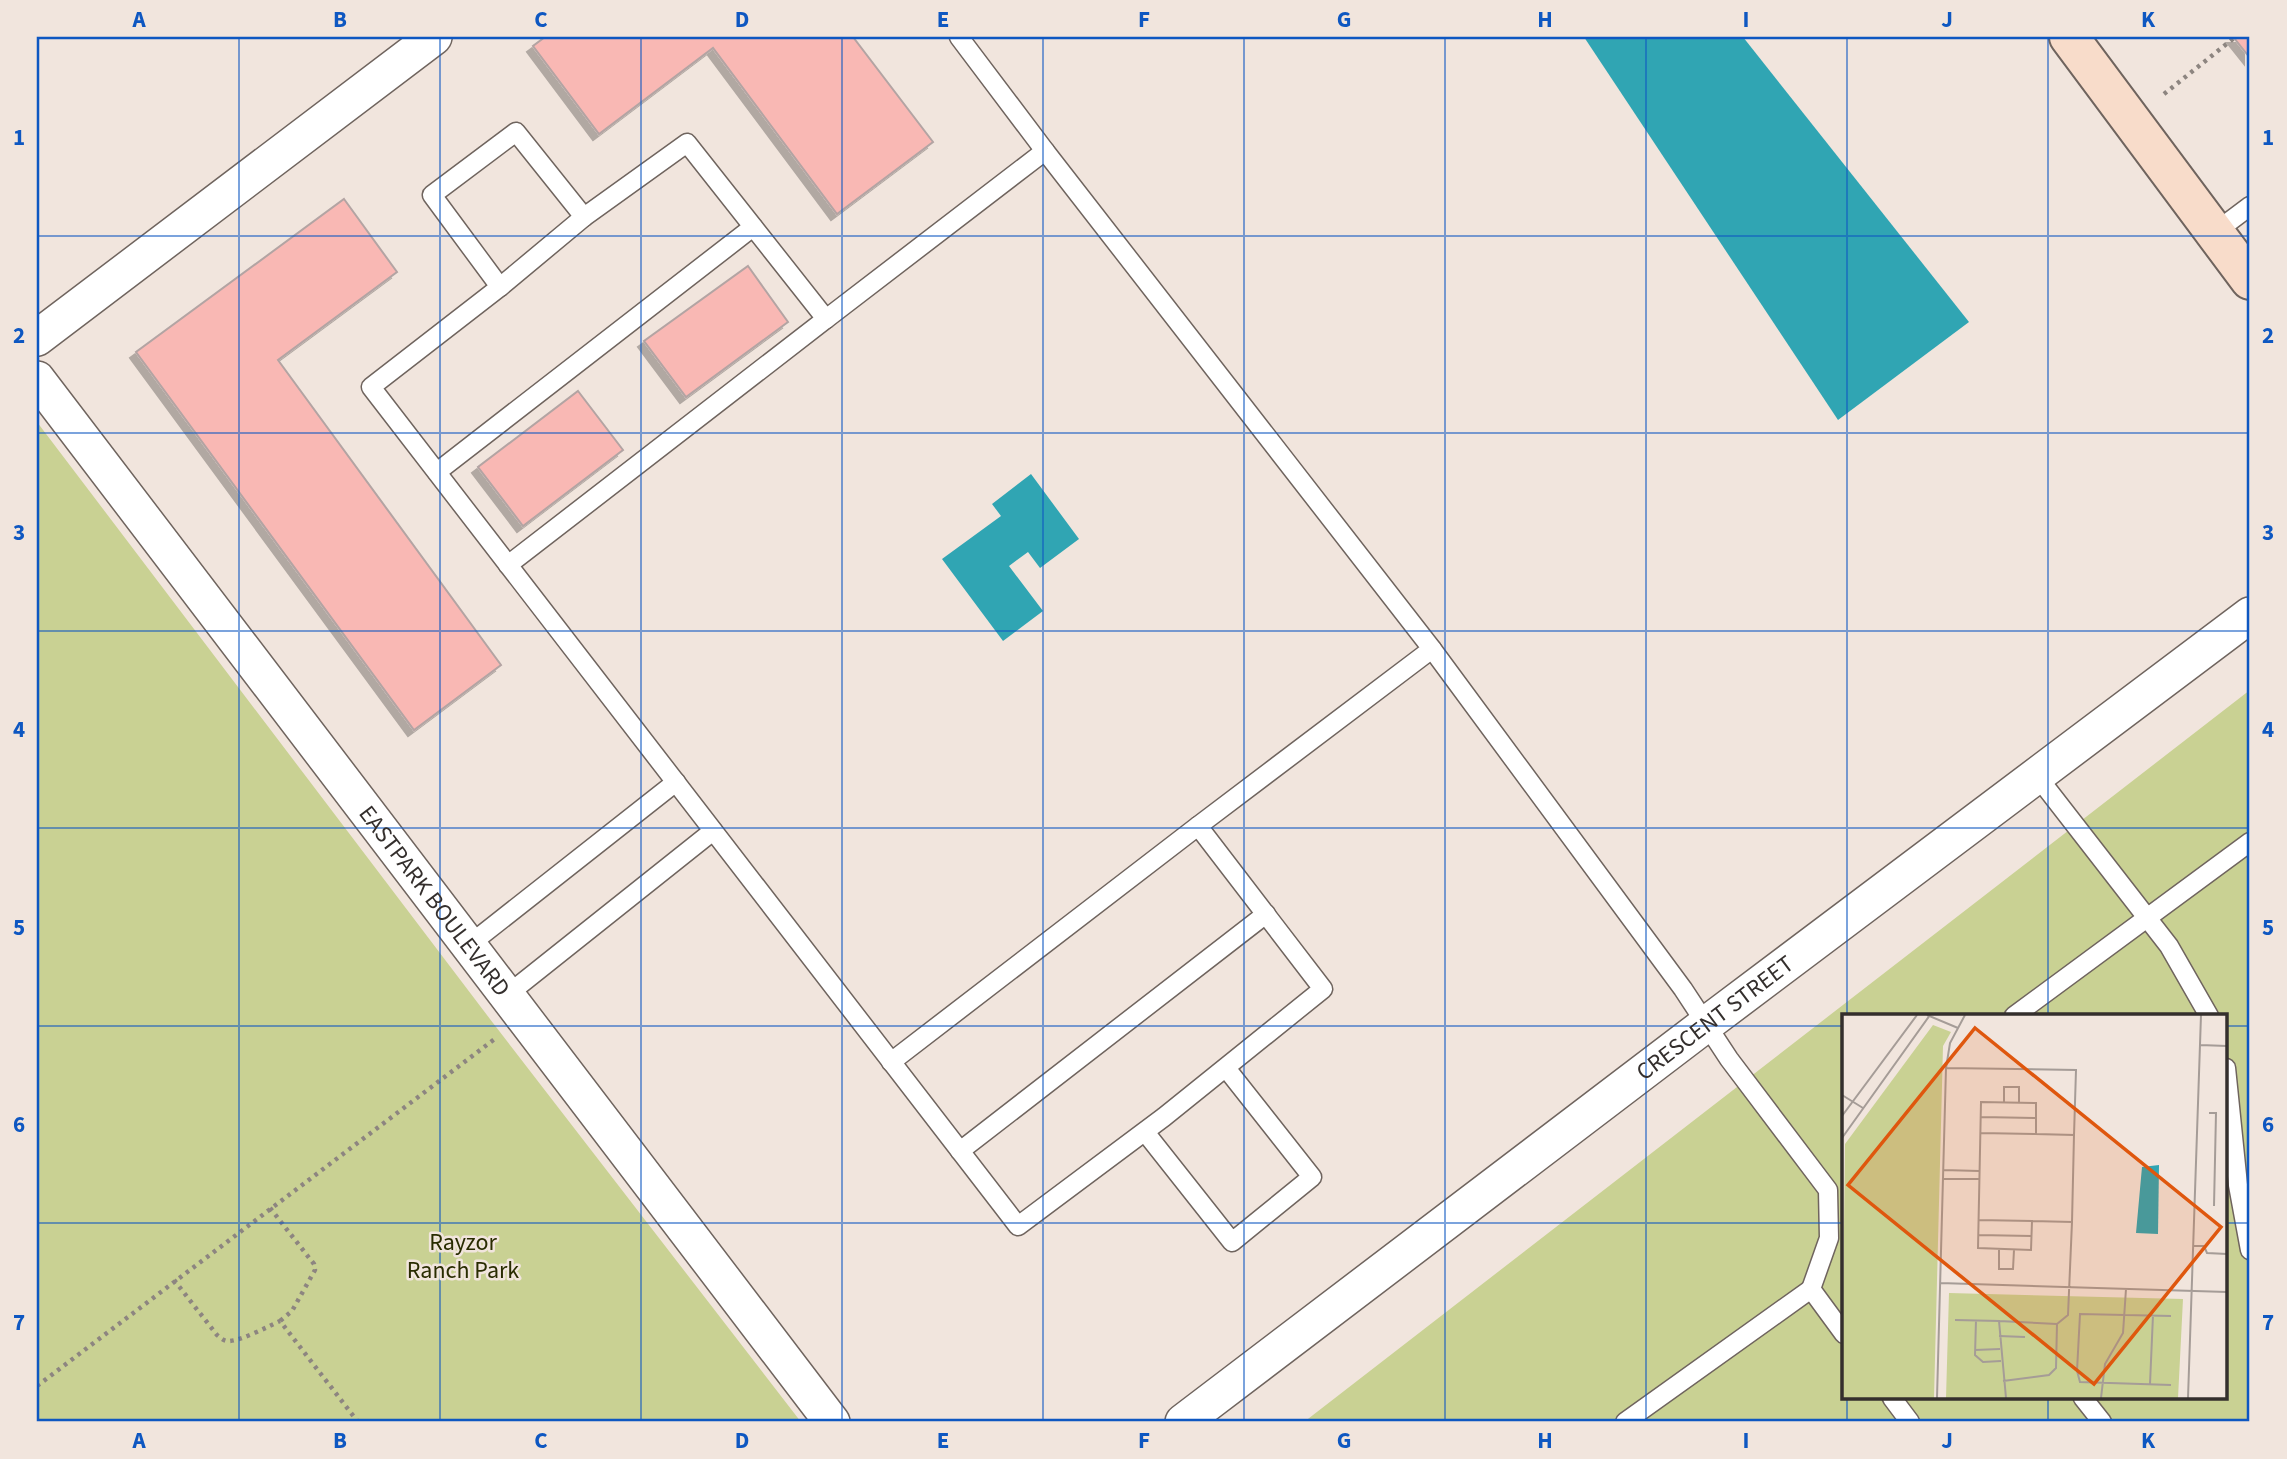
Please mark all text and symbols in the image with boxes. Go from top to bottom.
text: A [131,3,146,36]
text: B [333,3,347,36]
text: C [534,3,548,36]
text: D [735,3,749,36]
text: E [937,3,949,36]
text: F [1138,3,1150,36]
text: G [1337,3,1351,36]
text: H [1537,3,1553,36]
text: I [1743,3,1749,36]
text: J [1941,3,1953,36]
text: K [2141,3,2156,36]
text: 1 [13,121,25,154]
text: 1 [2262,121,2274,154]
text: 2 [13,319,25,352]
text: 2 [2262,319,2274,352]
text: 3 [13,516,25,549]
text: 3 [2262,516,2274,549]
text: 4 [13,713,25,746]
text: 4 [2262,713,2274,746]
street label: EASTPARK BOULEVARD [350,798,519,1004]
text: 5 [13,911,25,944]
text: 5 [2262,911,2274,944]
street label: CRESCENT STREET [1629,947,1801,1089]
inset map [1842,1014,2228,1400]
text: 6 [13,1108,25,1141]
text: 6 [2262,1108,2274,1141]
park label: Rayzor Ranch Park [407,1225,519,1288]
text: 7 [13,1306,25,1339]
text: 7 [2262,1306,2274,1339]
text: A [131,1424,146,1457]
text: B [333,1424,347,1457]
text: C [534,1424,548,1457]
text: D [735,1424,749,1457]
text: E [937,1424,949,1457]
text: F [1138,1424,1150,1457]
text: G [1337,1424,1351,1457]
text: H [1537,1424,1553,1457]
text: I [1743,1424,1749,1457]
text: J [1941,1424,1953,1457]
text: K [2141,1424,2156,1457]

